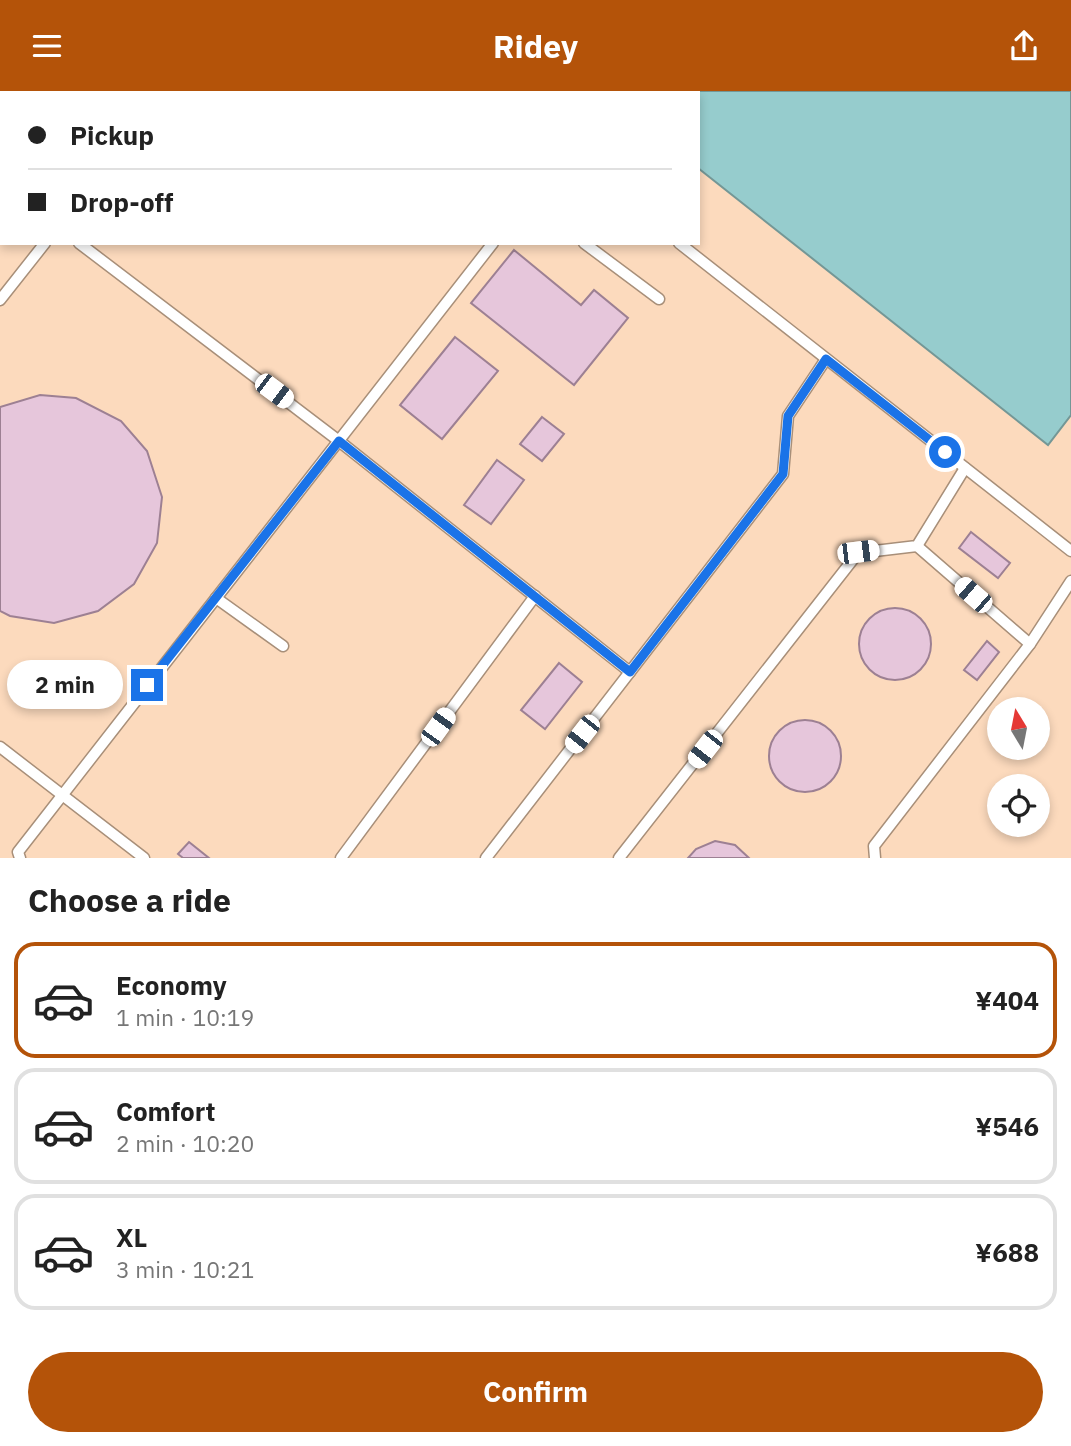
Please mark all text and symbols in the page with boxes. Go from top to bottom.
text: Ridey [493,25,578,67]
icon: menu [28,27,66,65]
icon: share [1005,27,1043,65]
text: Pickup [70,118,154,152]
text: Drop-off [70,185,173,219]
car [251,370,298,412]
route start [929,436,961,468]
car [836,539,881,565]
car [951,573,996,617]
callout: 2 min [7,661,122,709]
text: 2 min [35,669,95,699]
route end [131,669,163,701]
north arrow [987,697,1050,759]
map controls [987,697,1050,837]
car [418,704,459,750]
car [561,711,604,757]
car [684,726,727,772]
button: locate [987,774,1050,837]
text: Choose a ride [28,879,231,921]
text: Economy [116,968,227,1002]
icon: car [32,969,95,1032]
text: ¥404 [975,983,1039,1017]
text: 1 min · 10:19 [116,1002,254,1032]
text: Comfort [116,1094,215,1128]
icon: car [32,1095,95,1158]
text: ¥546 [975,1109,1039,1143]
text: 2 min · 10:20 [116,1128,254,1158]
text: XL [116,1220,147,1254]
icon: car [32,1221,95,1284]
text: ¥688 [975,1235,1039,1269]
text: 3 min · 10:21 [116,1254,254,1284]
button: Confirm [28,1352,1043,1432]

